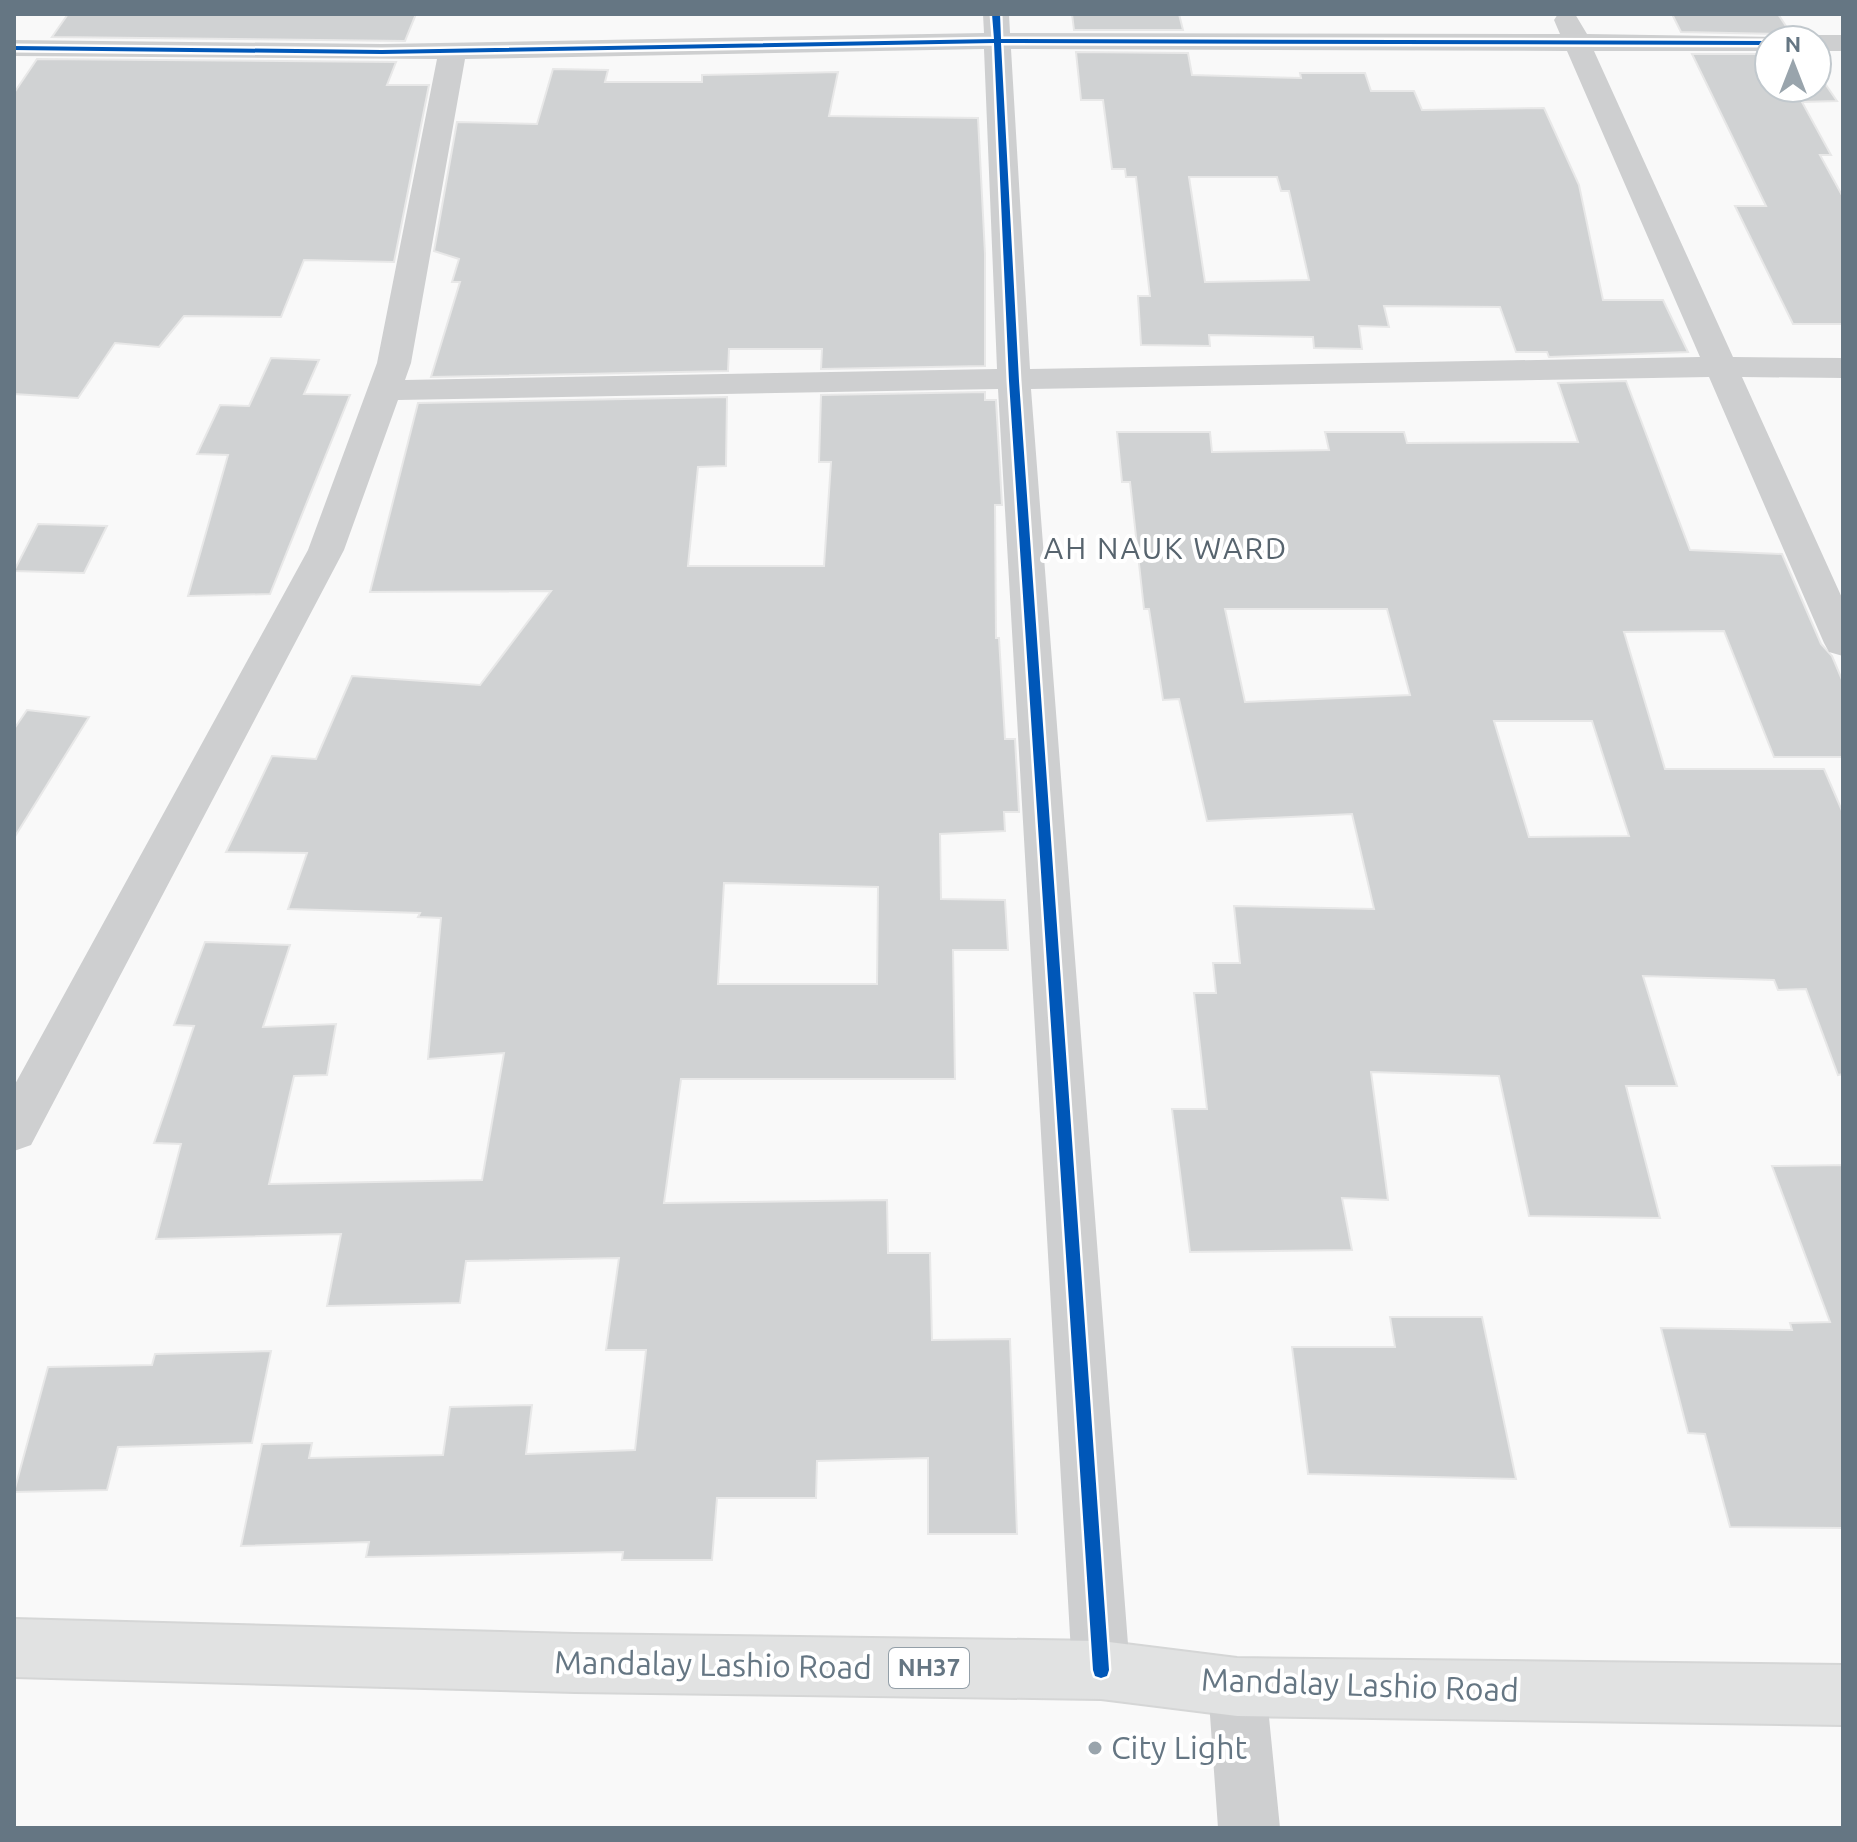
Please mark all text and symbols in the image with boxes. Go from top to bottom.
north arrow [1753,24,1833,104]
text: N [1785,31,1801,56]
district label: AH NAUK WARD [1044,531,1288,565]
street label: Mandalay Lashio Road [554,1643,872,1685]
road number: NH37 [889,1648,969,1688]
street label: Mandalay Lashio Road [1201,1660,1519,1708]
place label: City Light [1111,1729,1247,1765]
marker: City Light [1086,1739,1104,1757]

